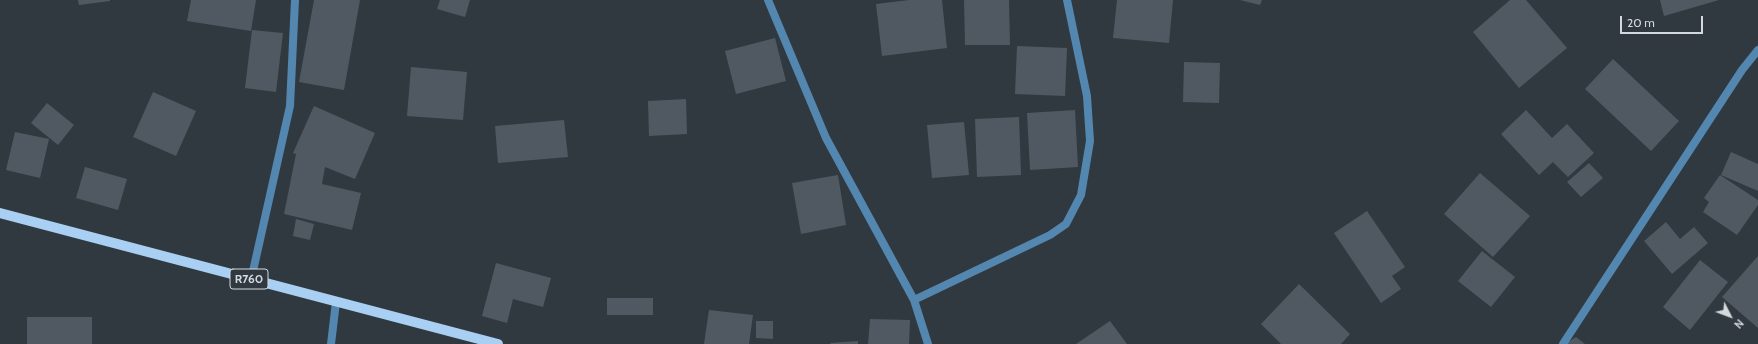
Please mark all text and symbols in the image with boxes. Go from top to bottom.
scale bar [1622,8,1705,34]
text: 20 m [1627,15,1655,30]
road number: R760 [230,269,268,289]
north arrow [1710,296,1750,336]
text: N [1731,316,1747,332]

